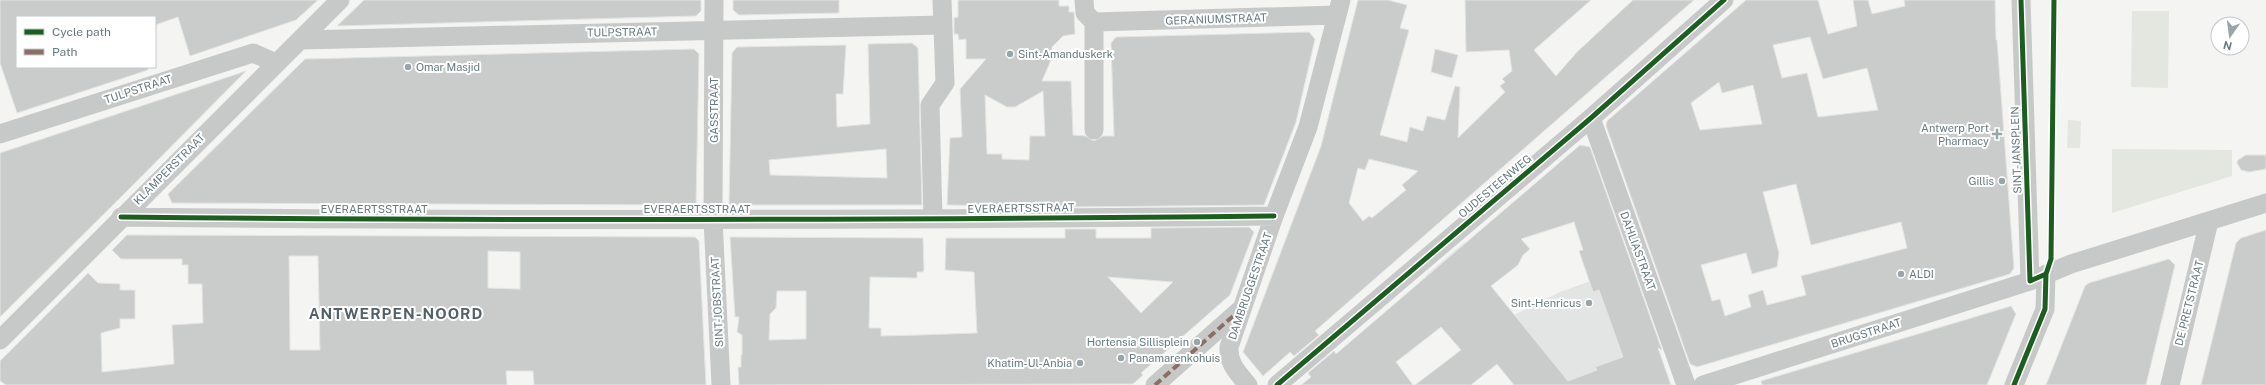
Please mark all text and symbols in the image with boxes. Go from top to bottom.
street label: GERANIUMSTRAAT [1165,11,1267,27]
legend [16,16,156,68]
north arrow [2210,16,2250,56]
text: Cycle path [52,25,111,39]
street label: TULPSTRAAT [587,25,658,39]
text: N [2222,39,2233,53]
text: Path [52,45,78,59]
place label: Sint-Amanduskerk [1018,48,1113,60]
marker: Sint-Amanduskerk [1005,49,1015,59]
place label: Omar Masjid [416,61,480,73]
marker: Omar Masjid [403,62,413,72]
street label: TULPSTRAAT [103,72,174,106]
street label: GASSTRAAT [708,77,720,143]
street label: SINT-JANSPLEIN [2008,106,2024,194]
place label: Antwerp Port Pharmacy [1921,122,1989,147]
marker: Antwerp Port Pharmacy [1992,129,2002,139]
street label: KLAMPERSTRAAT [131,131,207,207]
street label: OUDESTEENWEG [1456,152,1534,220]
place label: Gillis [1968,175,1994,187]
marker: Gillis [1997,176,2007,186]
street label: EVERAERTSSTRAAT [967,201,1075,215]
street label: EVERAERTSSTRAAT [320,203,428,215]
street label: EVERAERTSSTRAAT [643,203,751,215]
street label: DAHLIASTRAAT [1618,210,1658,293]
street label: DAMBRUGGESTRAAT [1226,230,1274,341]
street label: SINT-JOBSTRAAT [709,256,725,348]
street label: DE PRETSTRAAT [2173,259,2206,347]
place label: ALDI [1909,268,1934,280]
marker: ALDI [1896,269,1906,279]
place label: Sint-Henricus [1511,297,1581,309]
marker: Sint-Henricus [1584,298,1594,308]
district label: ANTWERPEN-NOORD [309,305,483,322]
street label: BRUGSTRAAT [1829,316,1903,350]
place label: Hortensia Sillisplein [1087,336,1189,348]
marker: Hortensia Sillisplein [1192,337,1202,347]
place label: Panamarenkohuis [1129,352,1220,364]
marker: Panamarenkohuis [1116,353,1126,363]
place label: Khatim-Ul-Anbia [987,357,1072,369]
marker: Khatim-Ul-Anbia [1075,358,1085,368]

